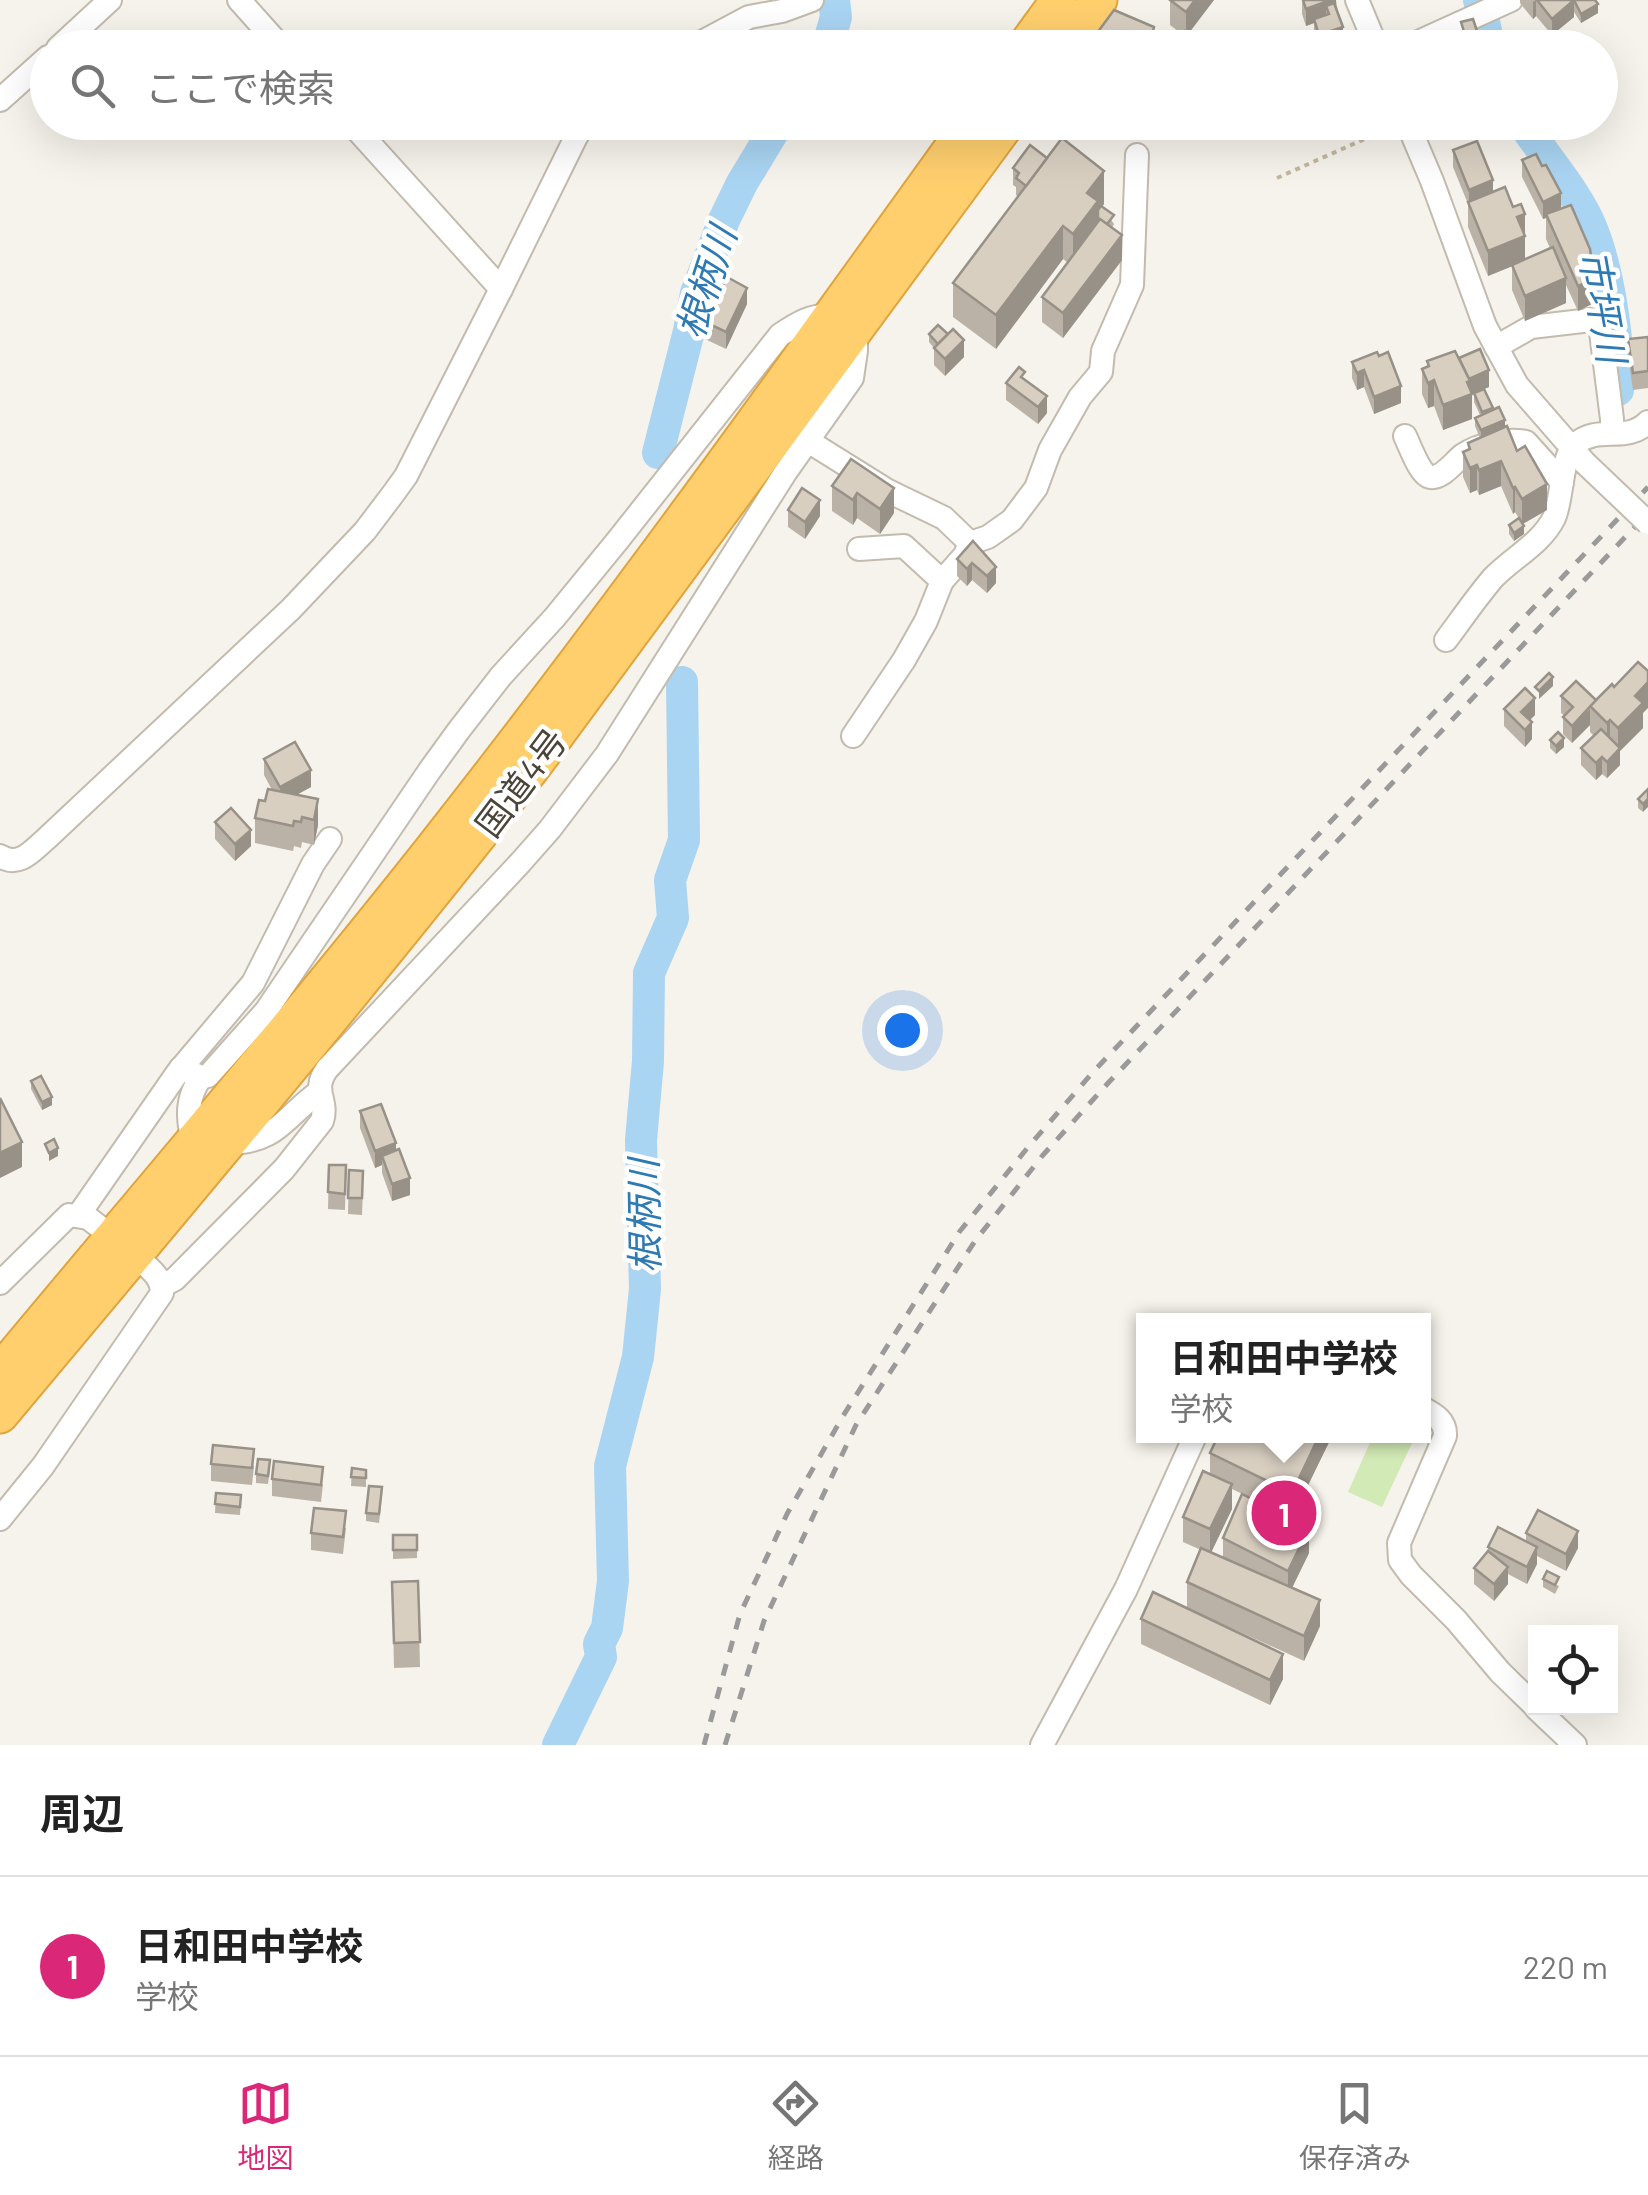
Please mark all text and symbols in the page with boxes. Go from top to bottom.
search box [30,30,1618,140]
icon: search [65,58,120,113]
text: ここで検索 [145,64,335,110]
water label: 根柄川 [666,217,746,343]
water label: 市坪川 [1571,246,1637,370]
street label: 国道4号 [466,720,574,844]
your location [877,1005,928,1056]
water label: 根柄川 [619,1155,667,1273]
popup [1136,1313,1431,1443]
text: 日和田中学校 [1169,1334,1398,1380]
text: 学校 [1169,1388,1234,1426]
pin: 1 [1252,1476,1316,1550]
map controls [1528,1625,1618,1715]
button: locate [1528,1625,1618,1715]
text: 周辺 [40,1787,124,1837]
text: 日和田中学校 [135,1922,363,1968]
text: 1 [67,1947,78,1985]
text: 220 m [1523,1947,1608,1985]
text: 学校 [135,1976,199,2014]
tab: 地図 [237,2076,293,2176]
tab: 経路 [768,2076,824,2176]
tab: 保存済み [1299,2076,1411,2176]

